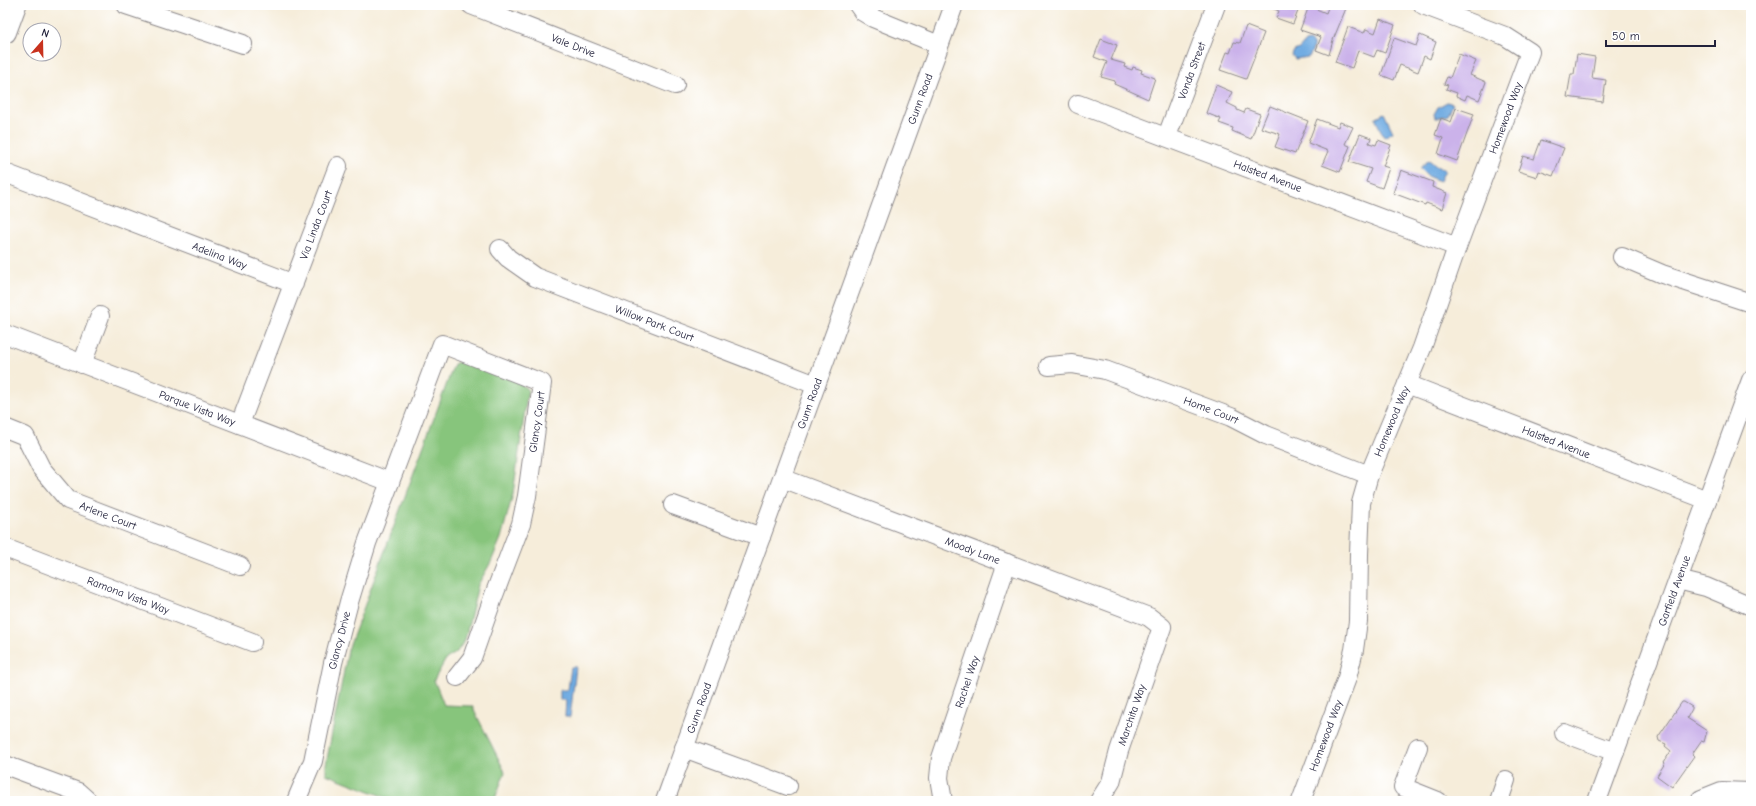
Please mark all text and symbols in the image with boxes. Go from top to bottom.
north arrow [22,22,62,62]
scale bar [1606,22,1715,48]
text: N [40,26,51,40]
text: 50 m [1612,29,1640,43]
street label: Vale Drive [549,31,598,60]
street label: Vonda Street [1175,39,1208,101]
street label: Gunn Road [905,71,935,126]
street label: Homewood Way [1486,80,1525,155]
street label: Halsted Avenue [1232,157,1304,195]
street label: Via Linda Court [297,188,335,261]
street label: Adelina Way [191,239,249,272]
street label: Willow Park Court [613,302,696,344]
street label: Gunn Road [794,376,825,431]
street label: Homewood Way [1371,384,1412,458]
street label: Parque Vista Way [157,387,237,428]
street label: Glancy Court [526,390,548,453]
street label: Home Court [1182,393,1242,427]
street label: Halsted Avenue [1520,423,1593,461]
street label: Arlene Court [78,499,139,532]
street label: Moody Lane [943,534,1003,567]
street label: Garfield Avenue [1655,553,1693,628]
street label: Ramona Vista Way [85,573,171,617]
street label: Glancy Drive [325,609,353,671]
street label: Rachel Way [952,654,982,710]
street label: Gunn Road [684,681,714,735]
street label: Marchita Way [1115,682,1149,747]
street label: Homewood Way [1306,698,1345,773]

